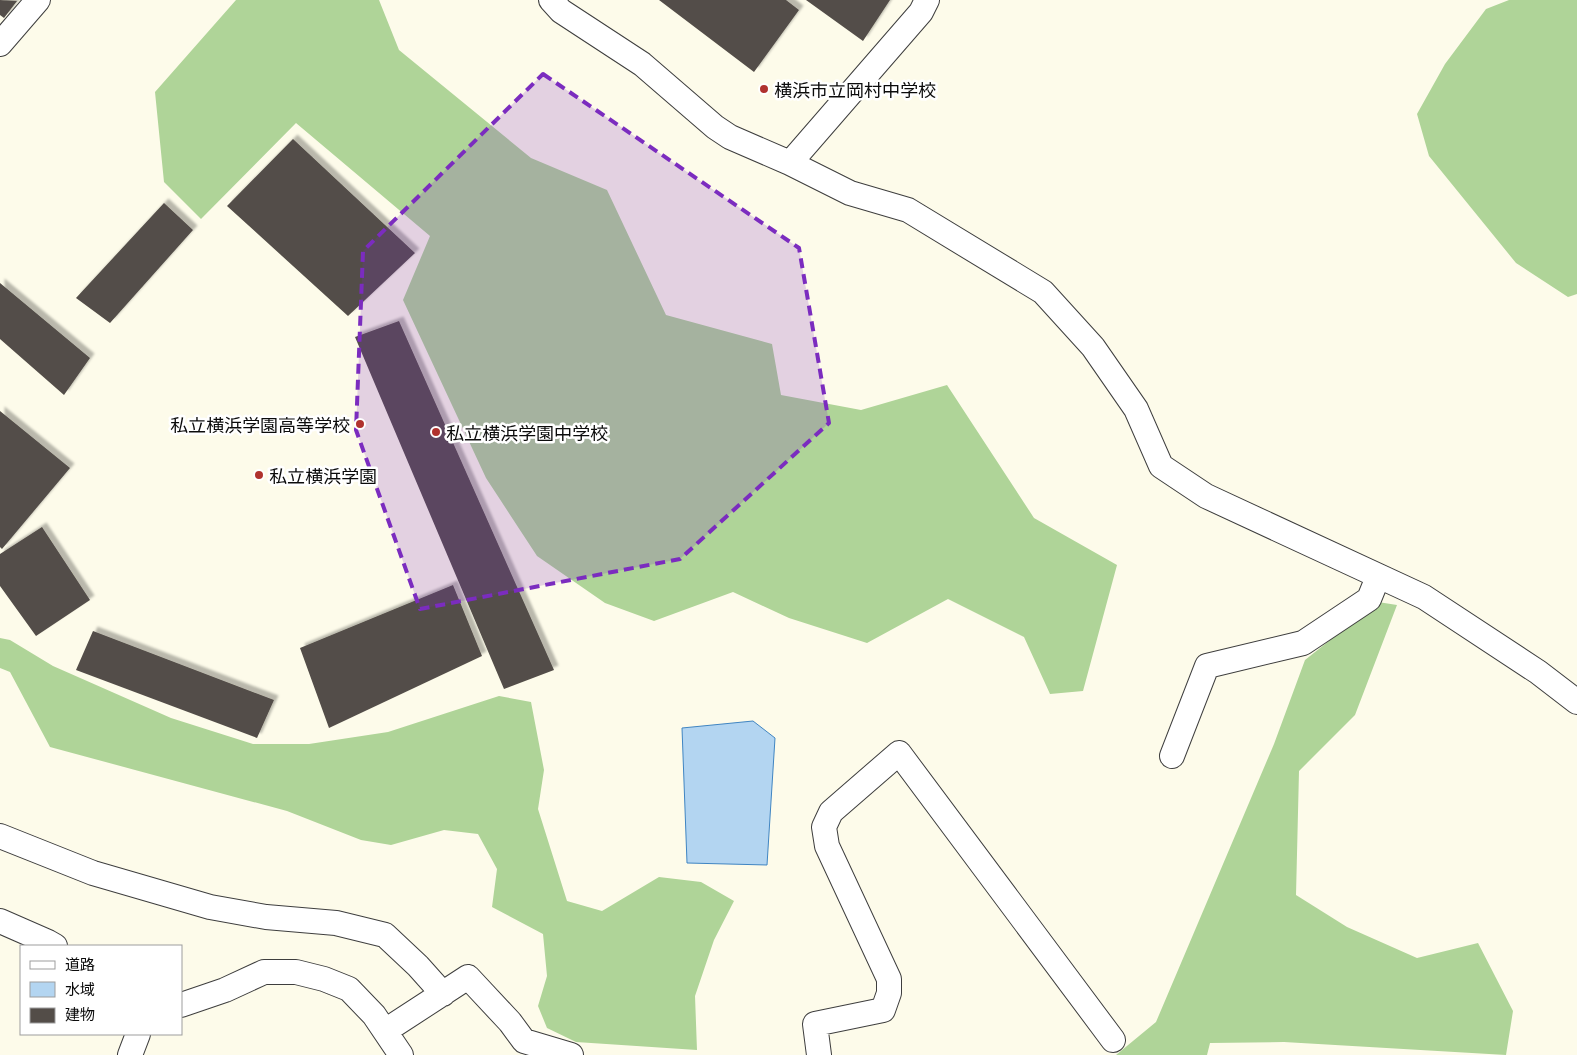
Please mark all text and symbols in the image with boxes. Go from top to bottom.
place label: 横浜市立岡村中学校 [774,76,936,103]
marker: 横浜市立岡村中学校 [758,83,770,95]
place label: 私立横浜学園高等学校 [170,411,350,438]
marker: 私立横浜学園高等学校 [354,418,366,430]
place label: 私立横浜学園中学校 [446,419,608,446]
marker: 私立横浜学園中学校 [430,426,442,438]
place label: 私立横浜学園 [269,462,377,489]
marker: 私立横浜学園 [253,469,265,481]
legend [20,945,182,1035]
text: 道路 [65,952,95,975]
text: 水域 [65,977,95,1000]
text: 建物 [65,1002,95,1025]

